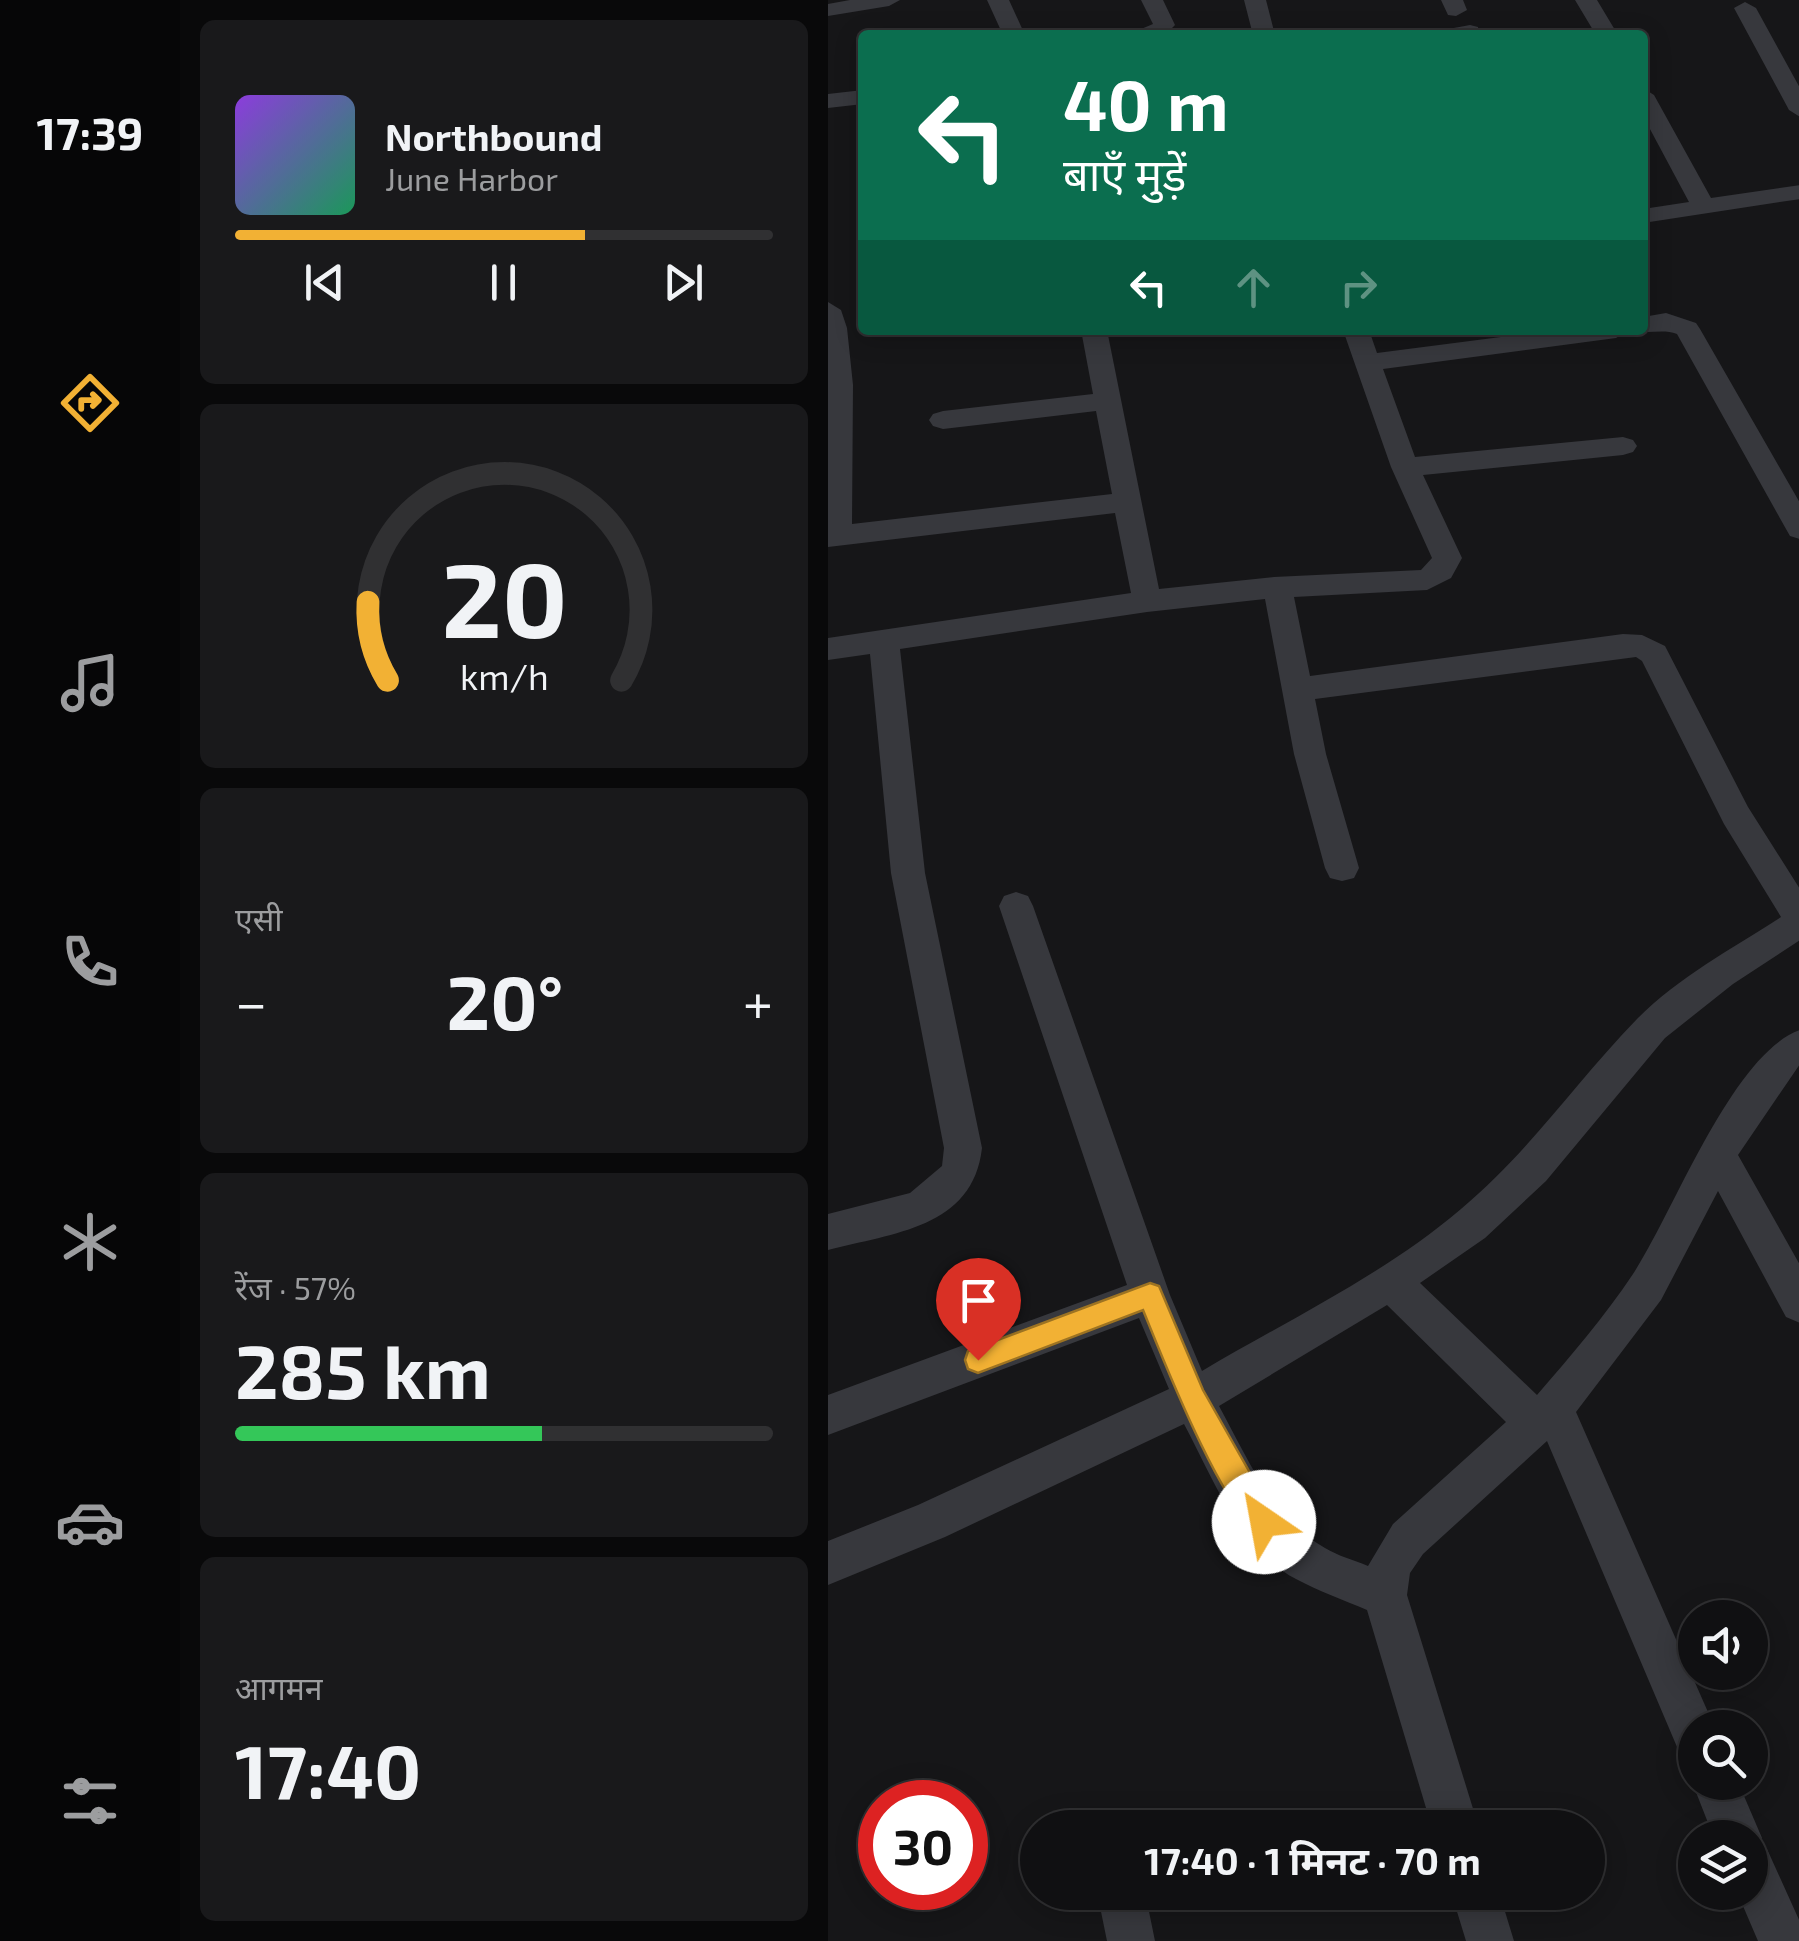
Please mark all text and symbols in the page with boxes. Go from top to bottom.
text: 40 m [1063,61,1229,145]
icon: left [898,70,1028,200]
text: 17:39 [37,105,143,159]
text: Northbound [385,113,603,159]
text: बाएँ मुड़ें [1063,146,1186,200]
text: June Harbor [385,159,558,197]
icon: previous [297,255,352,310]
icon: pause [476,255,531,310]
icon: next [656,255,711,310]
icon: left [1121,260,1176,315]
icon: ahead [1226,260,1281,315]
icon: right [1331,260,1386,315]
icon: directions [55,368,125,438]
text: 20 [441,534,567,659]
icon: music [55,648,125,718]
text: km/h [460,654,548,697]
text: एसी [235,899,283,937]
icon: phone [55,927,125,997]
text: 20° [447,955,563,1045]
text: − [235,968,267,1034]
text: + [743,968,773,1034]
icon: climate [55,1207,125,1277]
pin [936,1258,1021,1361]
text: रेंज · 57% [235,1268,356,1306]
icon: arrive [951,1273,1006,1328]
text: 285 km [235,1324,491,1414]
position arrow [1212,1470,1316,1574]
icon: car [55,1487,125,1557]
map controls [1678,1600,1768,1910]
button: sound [1678,1600,1768,1690]
text: आगमन [235,1668,323,1706]
button: search [1678,1710,1768,1800]
text: 17:40 [235,1724,421,1814]
icon: filters [55,1766,125,1836]
speed limit sign: 30 [858,1780,988,1910]
button: layers [1678,1820,1768,1910]
text: 17:40 · 1 मिनट · 70 m [1144,1837,1481,1883]

